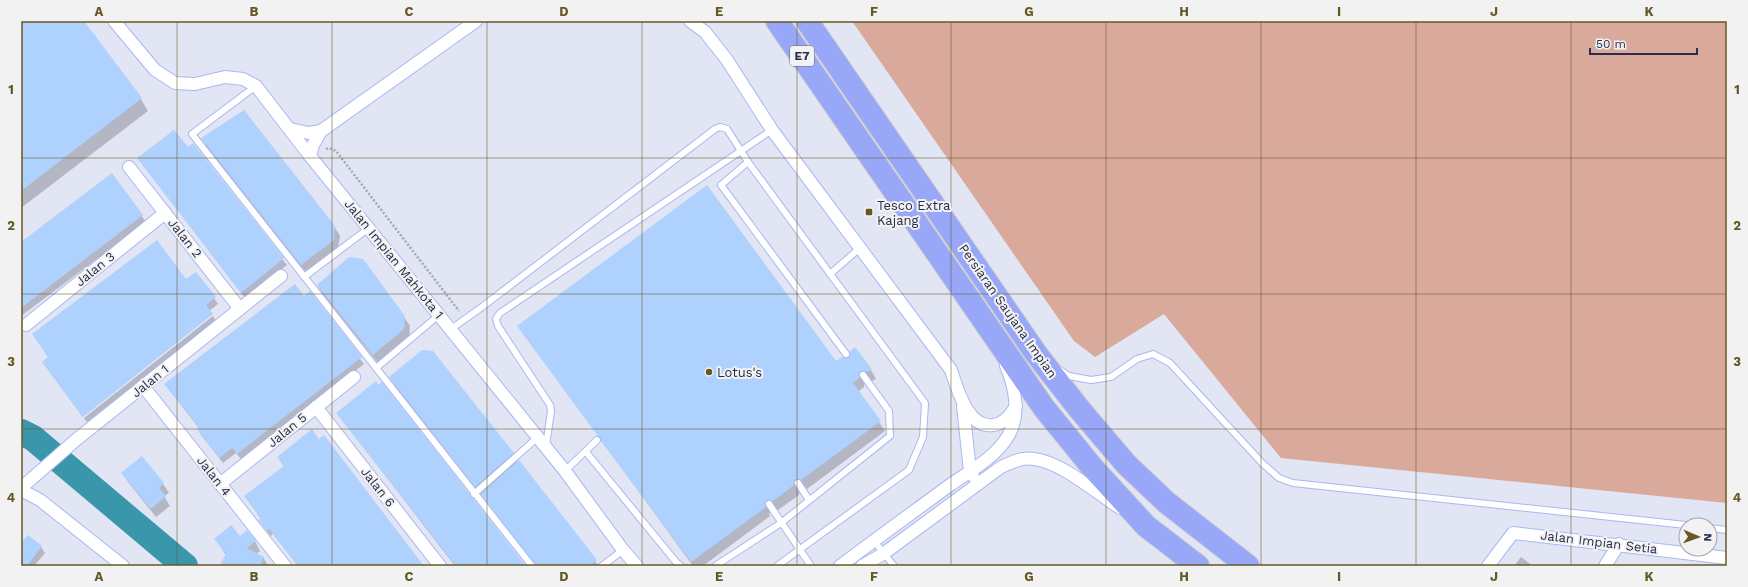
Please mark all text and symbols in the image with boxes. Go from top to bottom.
text: A [95,4,104,19]
text: B [250,4,259,19]
text: C [405,4,414,19]
text: D [559,4,569,19]
text: E [715,4,723,19]
text: F [870,4,878,19]
text: G [1024,4,1034,19]
text: H [1179,4,1189,19]
text: I [1337,4,1341,19]
text: J [1490,4,1498,19]
text: K [1644,4,1654,19]
scale bar [1590,30,1697,56]
text: 50 m [1596,37,1626,51]
road number: E7 [790,46,814,66]
text: 1 [8,82,14,97]
text: 1 [1734,82,1740,97]
street label: Jalan Impian Mahkota 1 [341,196,447,322]
place label: Tesco Extra Kajang [877,198,951,228]
marker: Tesco Extra Kajang [864,207,874,217]
street label: Jalan 2 [165,215,205,261]
text: 2 [7,218,15,233]
text: 2 [1733,218,1741,233]
street label: Persiaran Saujana Impian [956,241,1060,381]
street label: Jalan 3 [72,249,118,289]
text: 3 [7,354,15,369]
text: 3 [1733,354,1741,369]
street label: Jalan 1 [129,362,171,400]
place label: Lotus's [717,365,762,380]
marker: Lotus's [704,367,714,377]
street label: Jalan 5 [264,410,310,450]
street label: Jalan 4 [194,453,234,499]
street label: Jalan 6 [358,464,398,510]
text: 4 [7,490,16,505]
text: 4 [1733,490,1742,505]
north arrow [1678,517,1718,557]
street label: Jalan Impian Setia [1540,527,1659,557]
text: N [1701,533,1714,542]
text: A [95,569,104,584]
text: B [250,569,259,584]
text: C [405,569,414,584]
text: D [559,569,569,584]
text: E [715,569,723,584]
text: F [870,569,878,584]
text: G [1024,569,1034,584]
text: H [1179,569,1189,584]
text: I [1337,569,1341,584]
text: J [1490,569,1498,584]
text: K [1644,569,1654,584]

